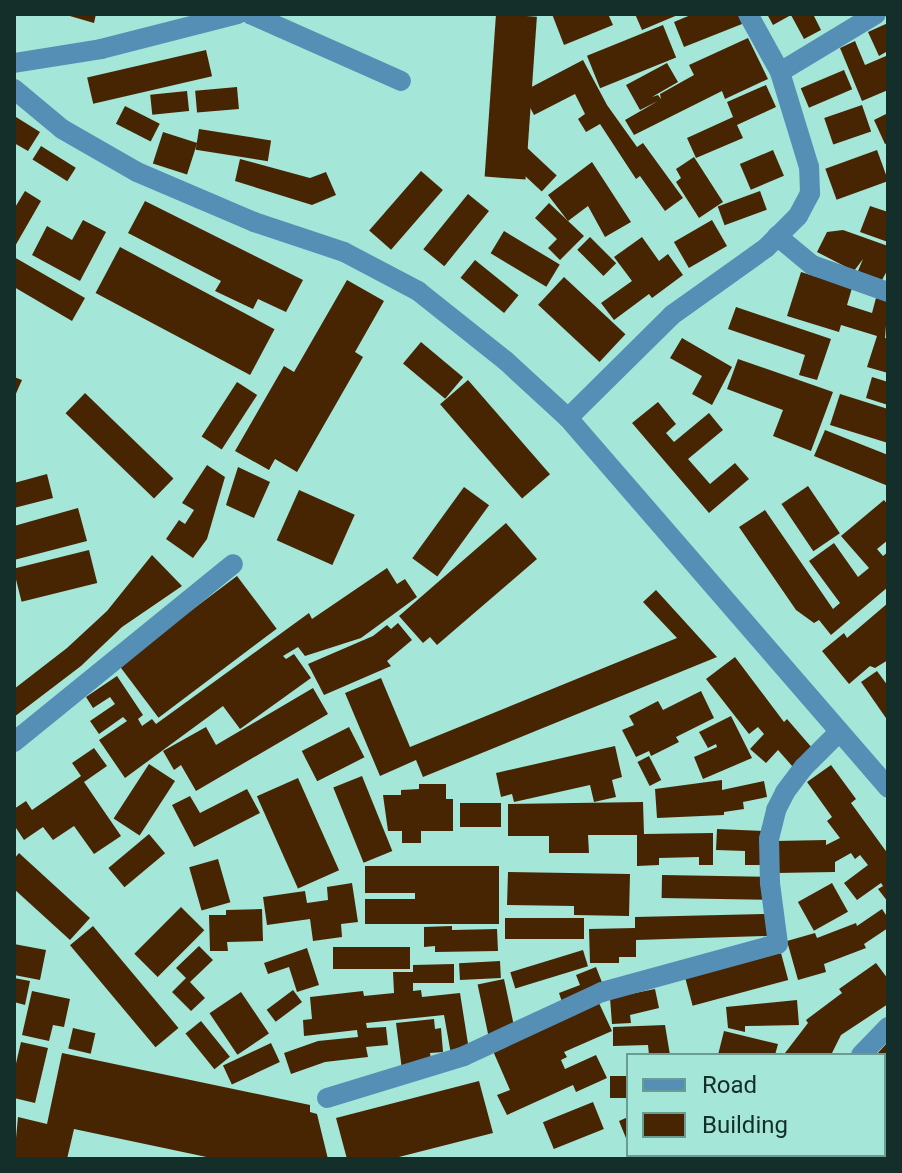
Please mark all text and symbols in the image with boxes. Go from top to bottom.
legend [626,1053,886,1157]
text: Road [702,1071,757,1099]
text: Building [702,1111,788,1139]

